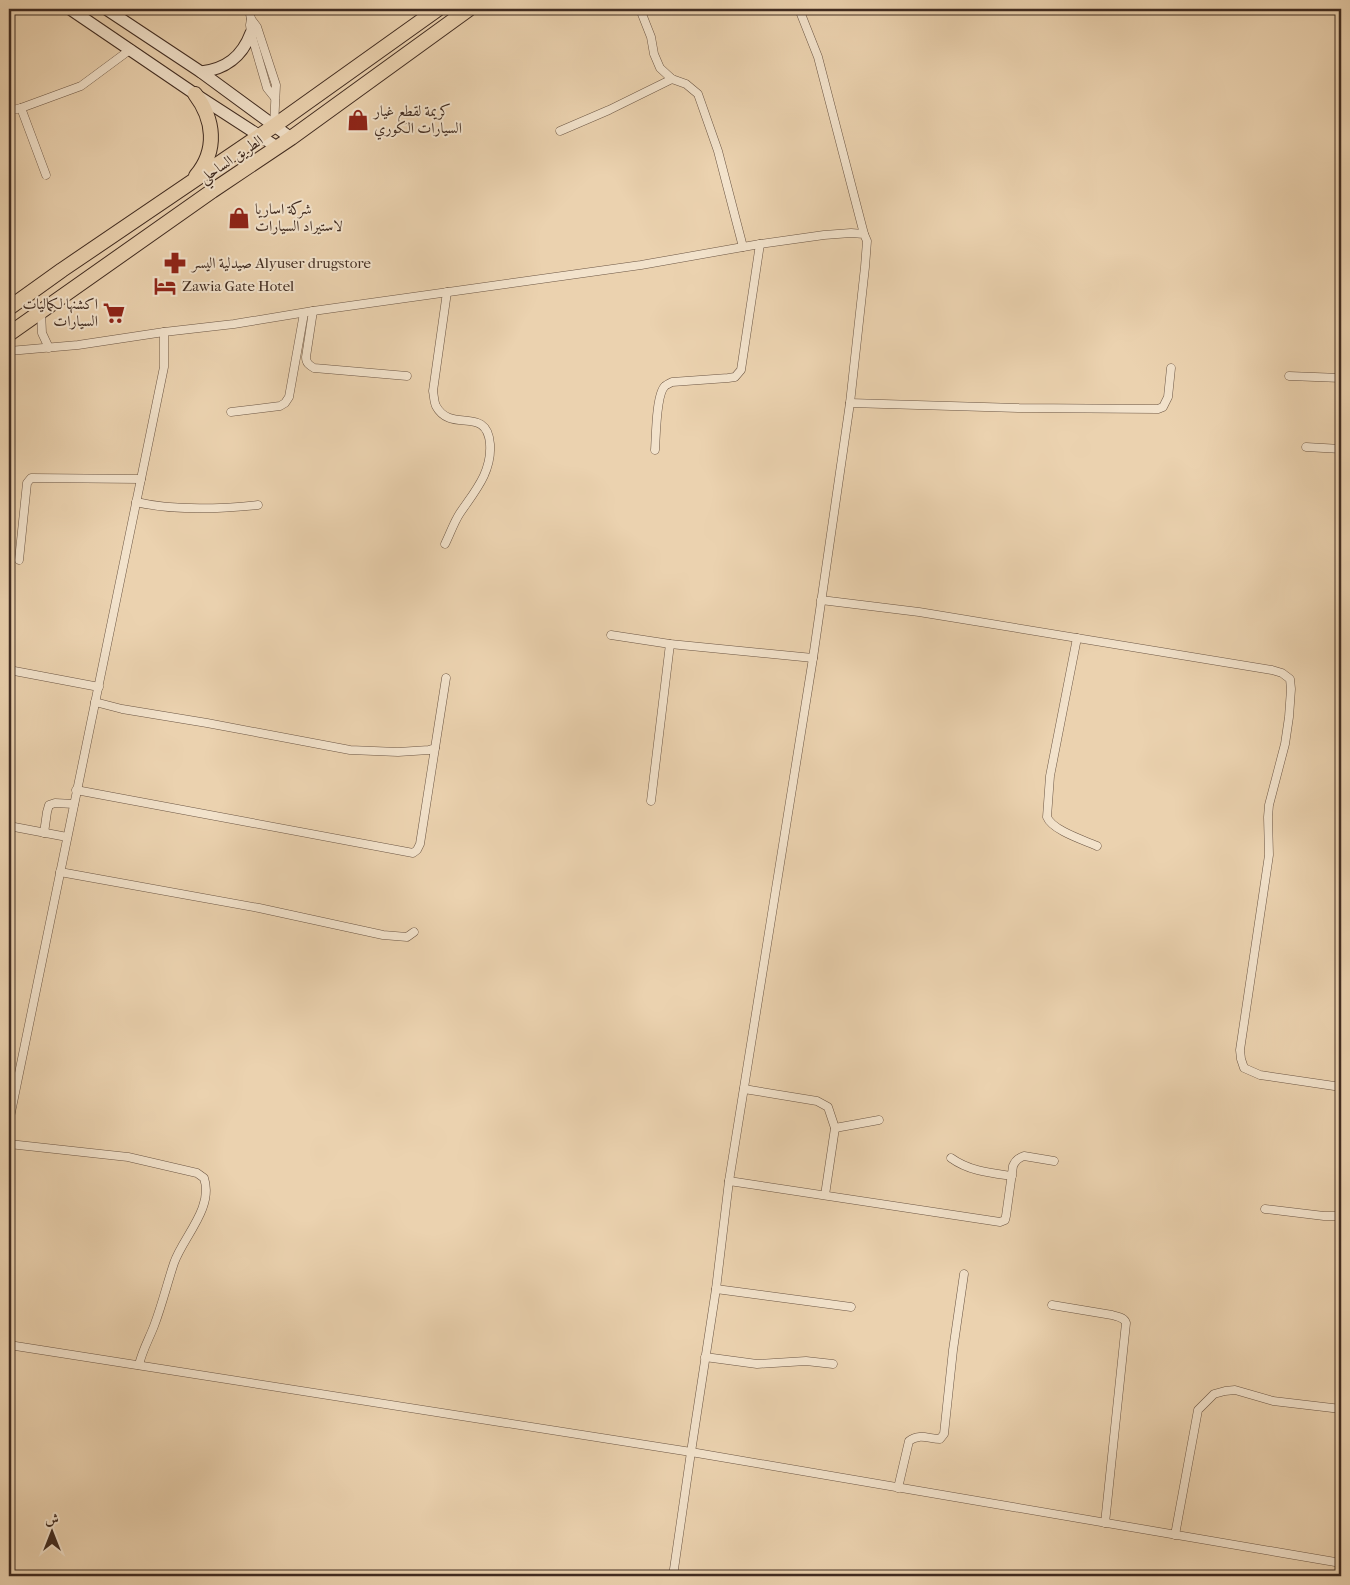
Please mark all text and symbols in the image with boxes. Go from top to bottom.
place label: كريمة لقطع غيار السيارات الكوري [372,102,462,140]
shop icon: كريمة لقطع غيار السيارات الكوري [345,107,371,133]
street label: الطريق الساحلي [196,131,269,191]
place label: شركة اساريا لاستيراد السيارات [255,200,343,235]
shop icon: شركة اساريا لاستيراد السيارات [226,205,252,231]
pharmacy icon: صيدلية اليسر Alyuser drugstore [162,250,188,276]
place label: صيدلية اليسر Alyuser drugstore [190,254,372,273]
hotel icon: Zawia Gate Hotel [152,273,178,299]
place label: Zawia Gate Hotel [182,277,294,295]
place label: اكشنها لكماليات السيارات [22,295,98,330]
supermarket icon: اكشنها لكماليات السيارات [101,300,127,326]
north arrow [28,1508,78,1558]
text: ش [45,1511,59,1528]

